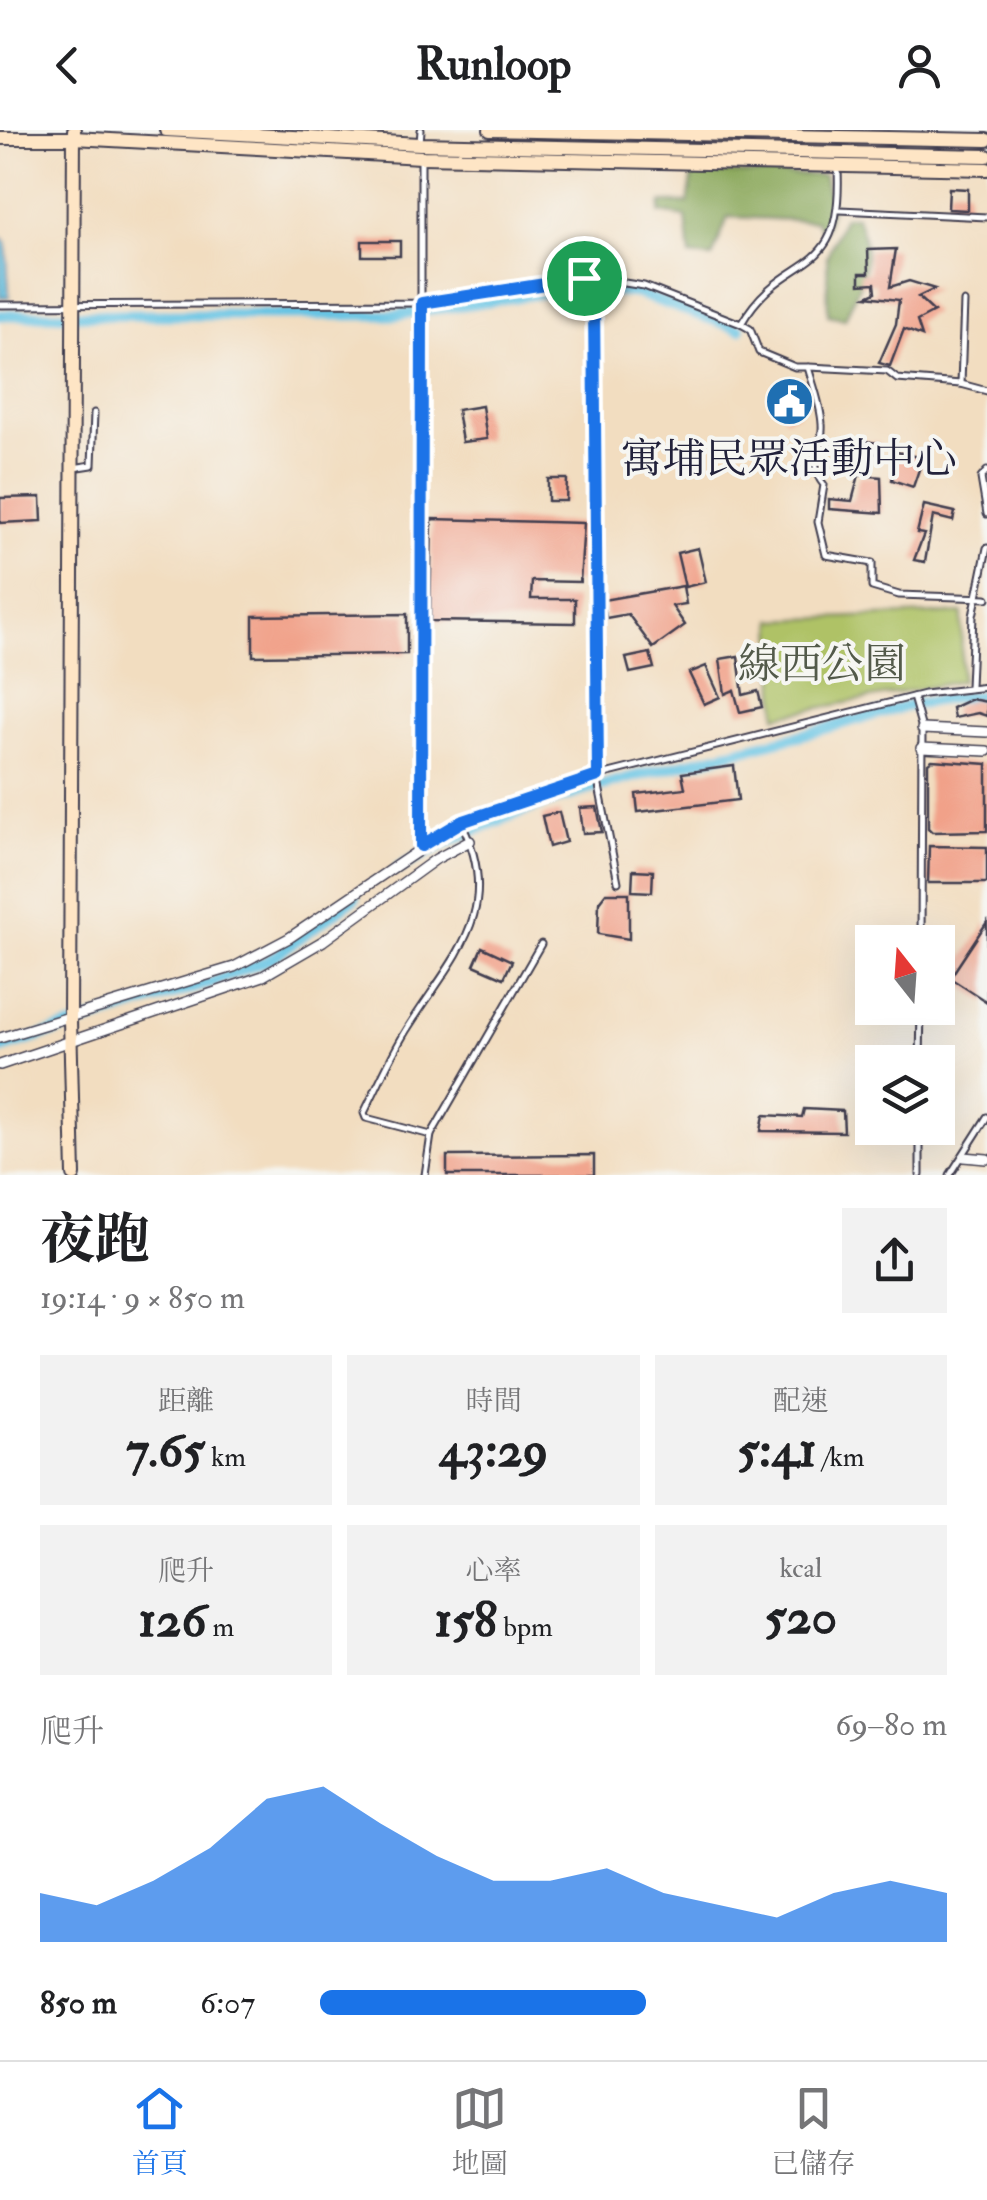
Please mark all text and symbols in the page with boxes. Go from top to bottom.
text: Runloop [416,37,571,93]
icon: back [40,38,95,93]
icon: person [892,38,947,93]
pin [542,236,627,321]
icon: arrive [557,251,612,306]
public building icon: 寓埔民眾活動中心 [763,376,815,428]
place label: 寓埔民眾活動中心 [621,434,957,486]
park label: 線西公園 [738,639,906,691]
north arrow [855,925,955,1025]
map controls [855,925,955,1145]
button: layers [855,1045,955,1145]
text: 夜跑 [40,1206,150,1275]
button: share [842,1208,947,1313]
text: 19:14 · 9 × 850 m [40,1278,245,1318]
text: 距離 [158,1384,214,1419]
text: 時間 [465,1384,522,1419]
text: 配速 [773,1384,829,1419]
text: 7.65 [126,1419,205,1482]
text: 43:29 [439,1419,548,1482]
text: 5:41 [737,1419,816,1482]
text: km [205,1440,246,1475]
text: /km [816,1440,865,1475]
text: kcal [779,1551,822,1586]
text: 爬升 [158,1554,214,1589]
text: 心率 [465,1554,522,1589]
text: 520 [764,1586,837,1649]
text: 126 [138,1589,207,1652]
text: 158 [434,1589,497,1652]
text: m [207,1610,234,1645]
text: bpm [497,1610,553,1645]
text: 69–80 m [835,1705,947,1745]
text: 爬升 [40,1712,104,1752]
text: 850 m [40,1983,117,2023]
text: 6:07 [200,1983,255,2023]
tab: 首頁 [132,2081,188,2182]
tab: 地圖 [451,2081,507,2182]
tab: 已儲存 [771,2081,855,2182]

